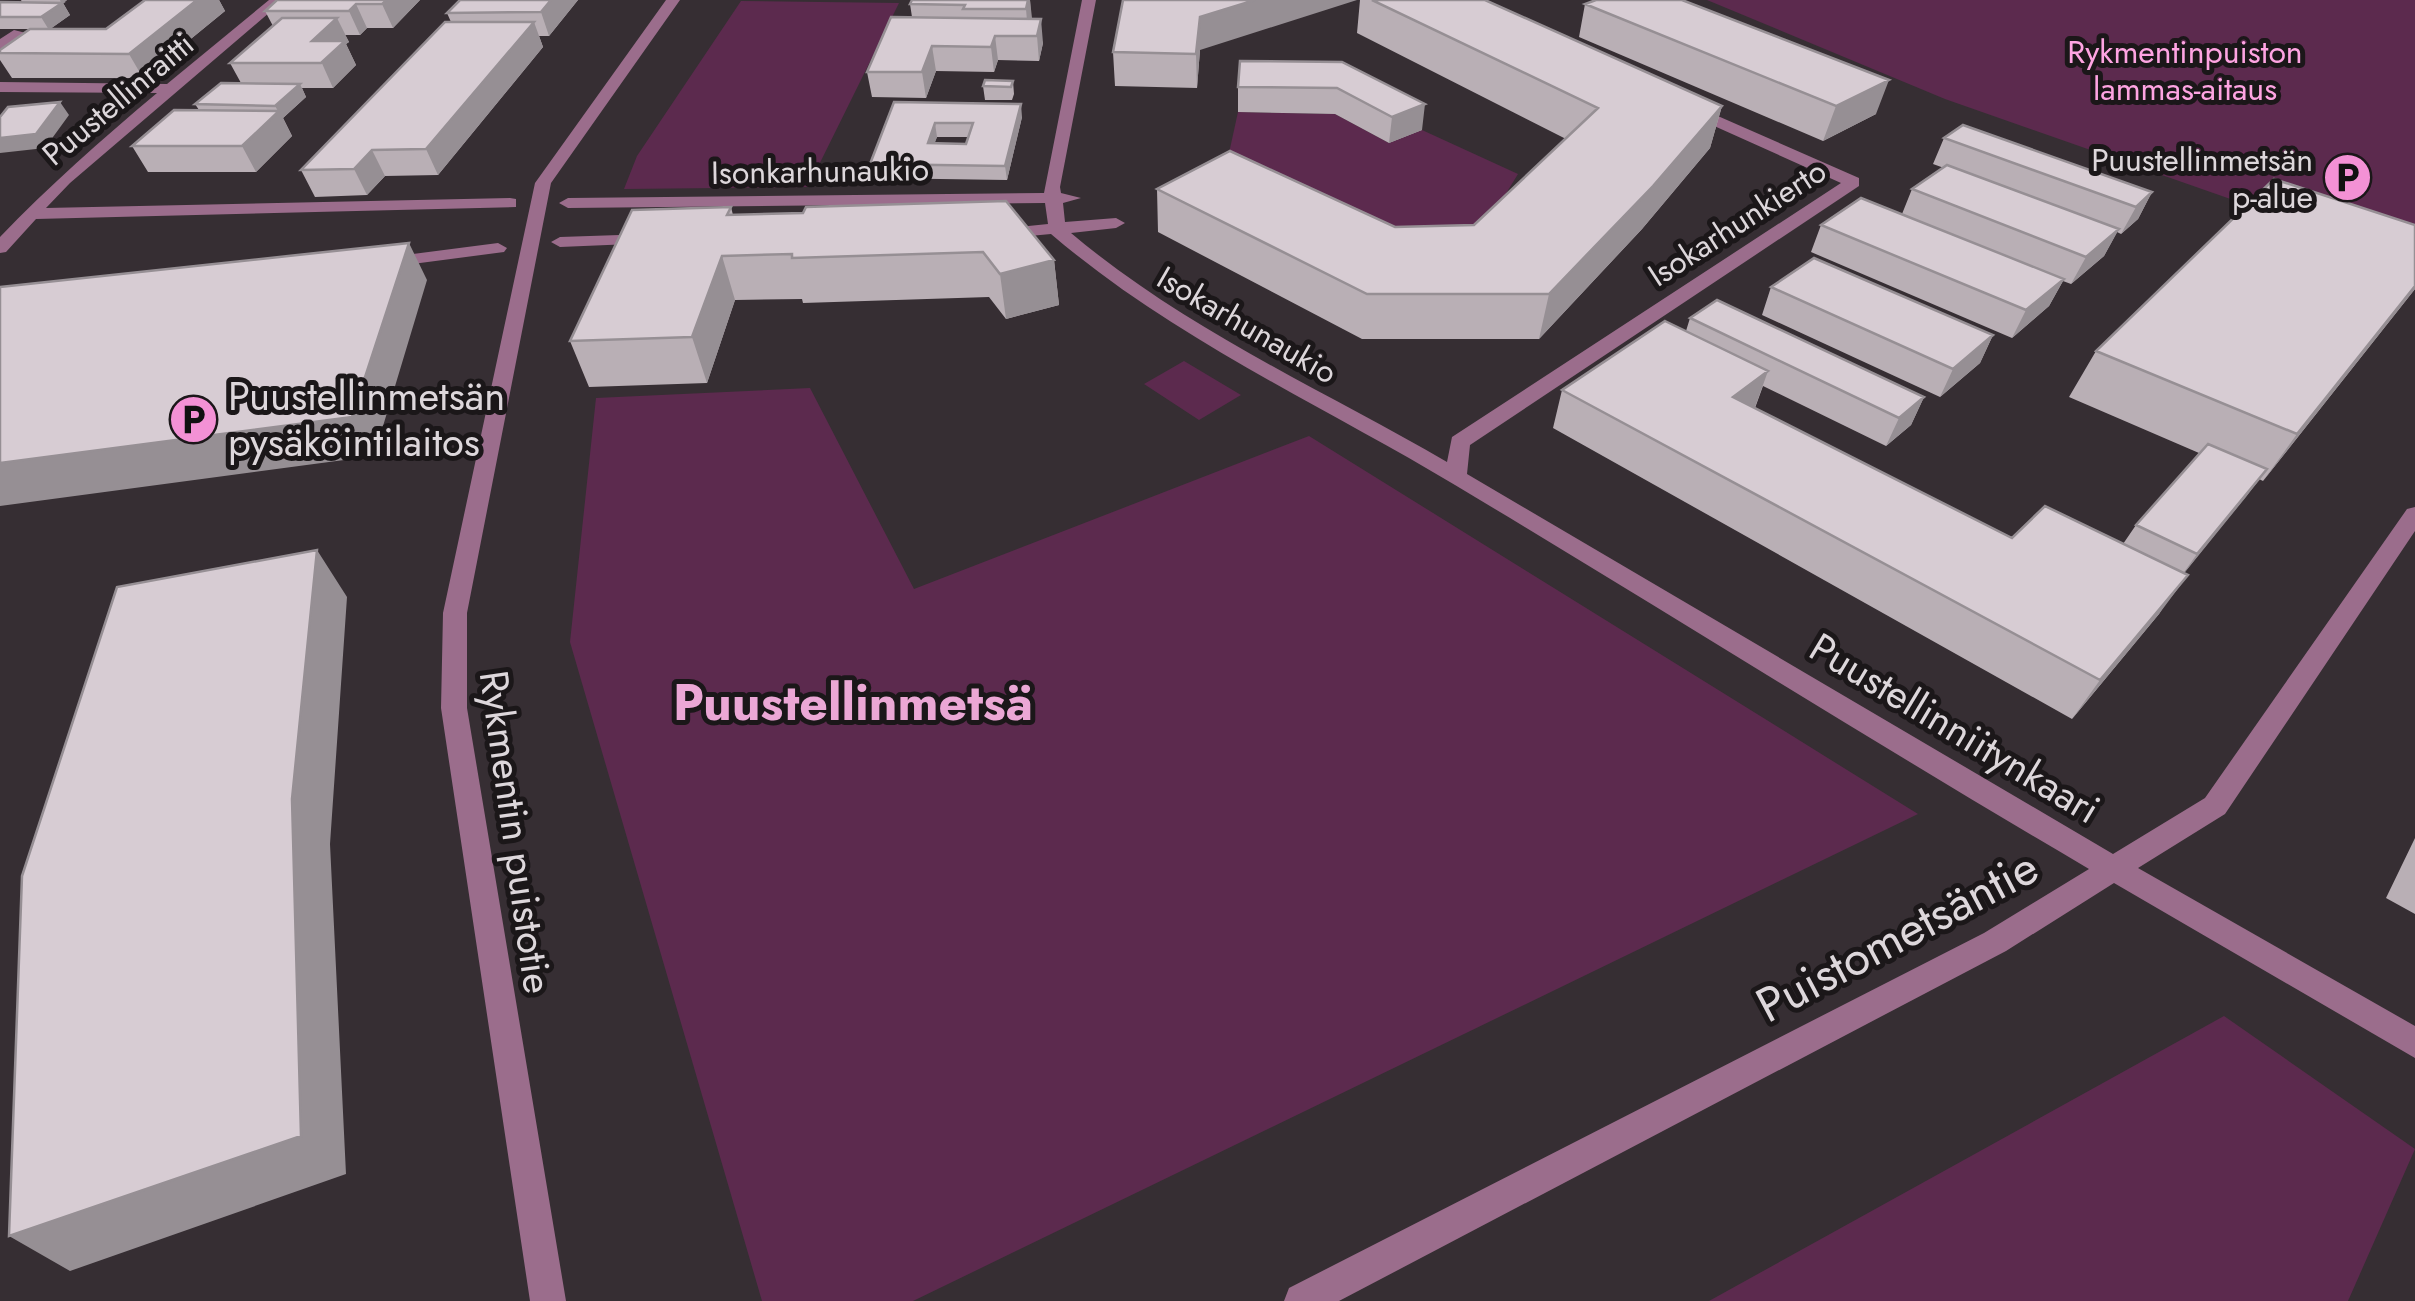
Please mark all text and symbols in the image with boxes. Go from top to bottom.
street label: Puustellinraitti [32,22,204,176]
park label: Rykmentinpuiston lammas-aitaus [2067,29,2303,112]
place label: Puustellinmetsän p-alue [2091,137,2313,220]
street label: Isonkarhunaukio [711,146,929,196]
street label: Isokarhunkierto [1639,148,1835,298]
parking icon: Puustellinmetsän p-alue [2322,152,2374,204]
street label: Isokarhunaukio [1148,255,1346,395]
place label: Puustellinmetsän pysäköintilaitos [228,367,505,471]
parking icon: Puustellinmetsän pysäköintilaitos [167,393,219,445]
street label: Puustellinniitynkaari [1799,618,2111,838]
district label: Puustellinmetsä [673,666,1033,739]
street label: Rykmentin puistotie [465,667,567,997]
street label: Puistometsäntie [1744,833,2050,1039]

